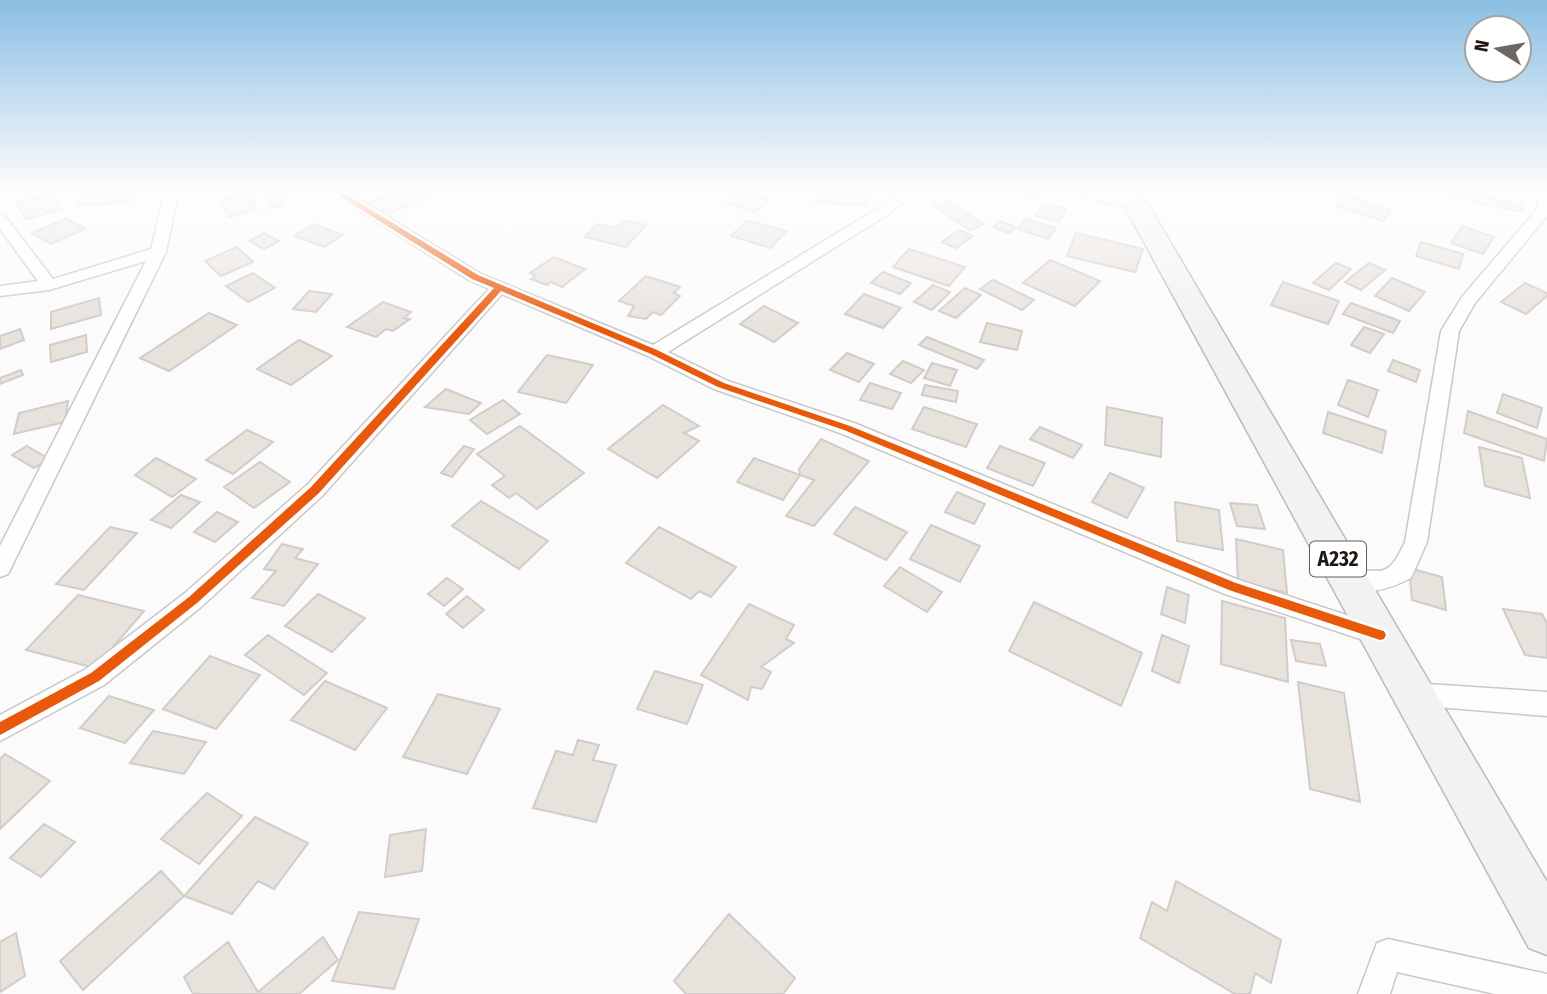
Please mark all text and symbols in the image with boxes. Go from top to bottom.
north arrow [1463,14,1533,84]
text: N [1469,38,1494,54]
road number: A232 [1310,542,1366,576]

